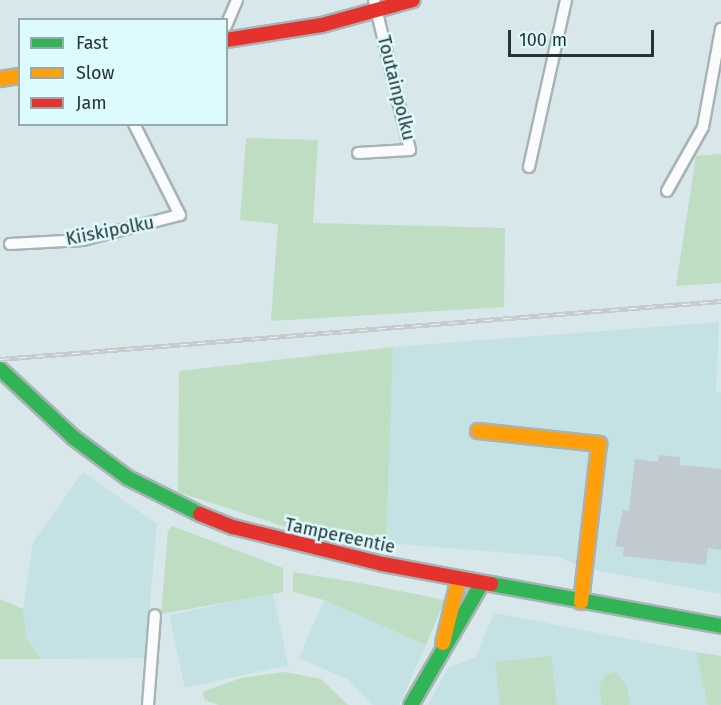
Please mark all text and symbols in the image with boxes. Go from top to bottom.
legend [18,18,228,126]
scale bar [511,18,656,56]
text: 100 m [519,29,567,51]
text: Fast [76,32,108,54]
street label: Toutainpolku [373,33,419,143]
text: Slow [76,62,114,84]
text: Jam [76,92,107,114]
street label: Kiiskipolku [64,212,156,250]
street label: Tampereentie [283,514,397,558]

